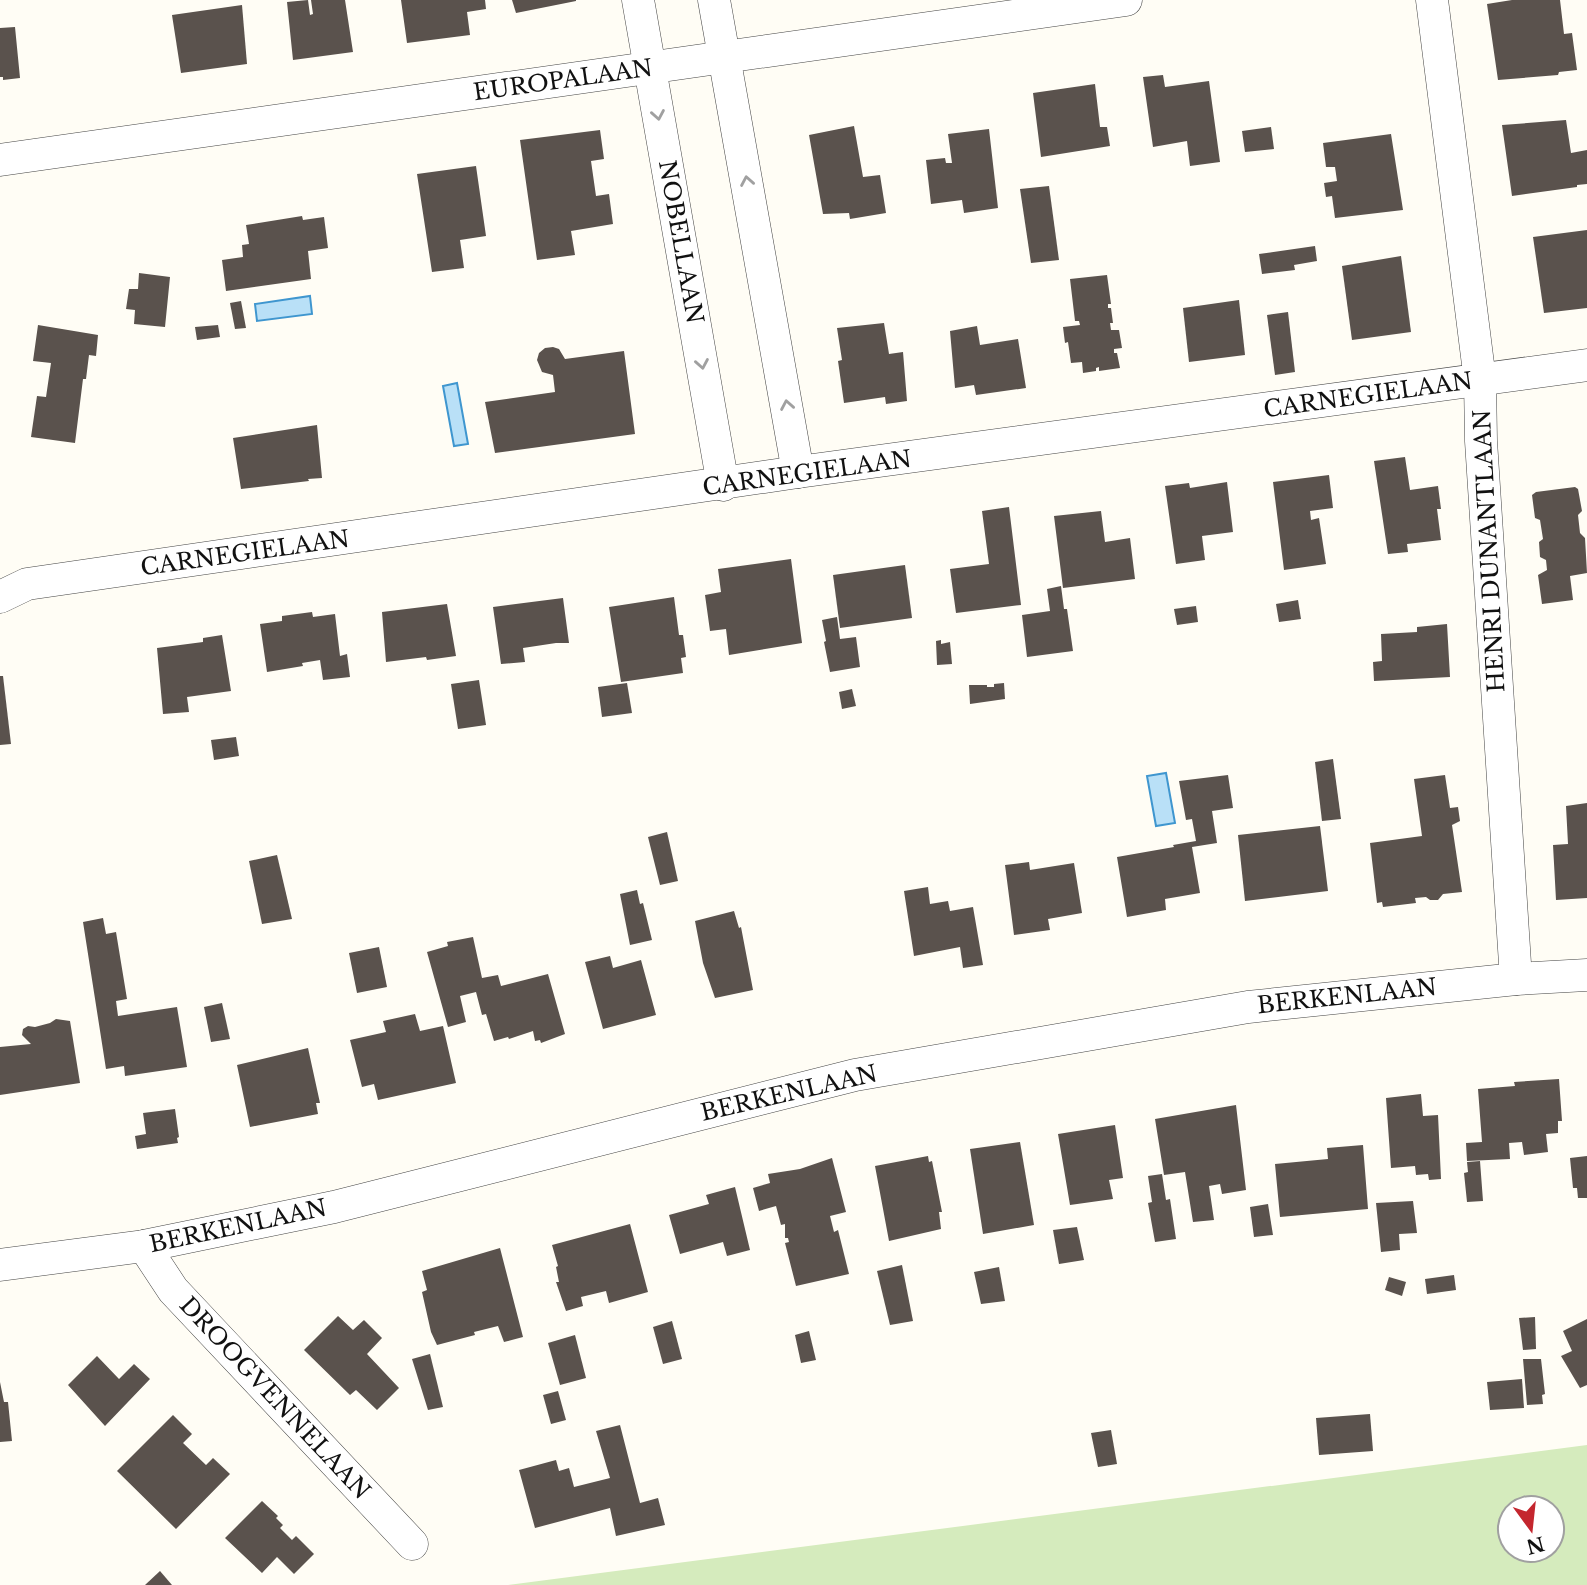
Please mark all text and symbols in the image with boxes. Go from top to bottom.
street label: EUROPALAAN [472,54,654,106]
one-way arrow [650,109,665,121]
street label: NOBELLAAN [653,158,709,326]
one-way arrow [740,175,755,187]
one-way arrow [694,358,709,370]
street label: CARNEGIELAAN [1262,366,1474,424]
one-way arrow [780,399,795,411]
street label: HENRI DUNANTLAAN [1468,409,1510,693]
street label: CARNEGIELAAN [701,444,913,502]
street label: CARNEGIELAAN [139,524,351,582]
street label: BERKENLAAN [1256,973,1438,1019]
street label: BERKENLAAN [698,1059,880,1127]
street label: BERKENLAAN [147,1194,329,1258]
street label: DROOGVENNELAAN [174,1291,376,1505]
north arrow [1496,1494,1566,1564]
text: N [1524,1532,1547,1558]

